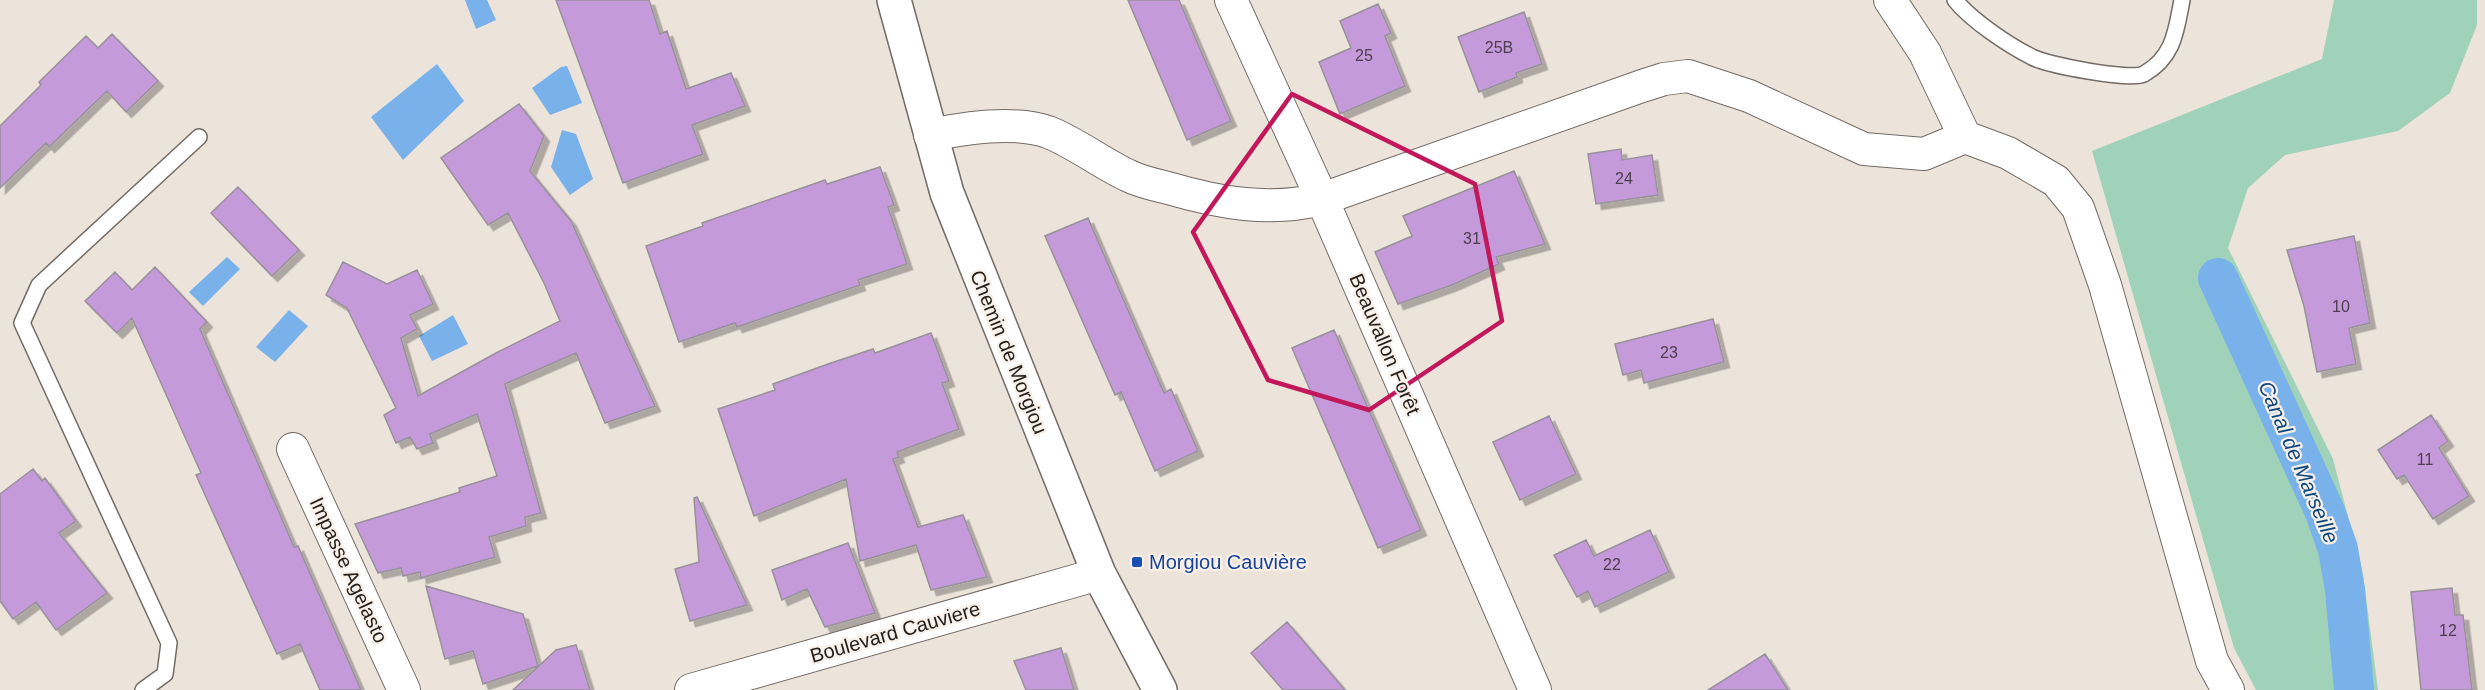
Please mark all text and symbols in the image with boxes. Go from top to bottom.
house number: 25B [1485,39,1513,56]
house number: 25 [1355,47,1373,64]
house number: 24 [1615,170,1633,187]
house number: 31 [1463,230,1481,247]
street label: Chemin de Morgiou [966,267,1052,437]
street label: Beauvallon Forêt [1345,270,1425,418]
house number: 10 [2332,298,2350,315]
house number: 23 [1660,344,1678,361]
water label: Canal de Marseille [2254,377,2344,547]
house number: 11 [2417,451,2433,468]
street label: Impasse Agelasto [306,494,392,646]
place label: Morgiou Cauvière [1149,551,1307,573]
marker: Morgiou Cauvière [1130,555,1144,569]
house number: 22 [1603,556,1621,573]
street label: Boulevard Cauviere [808,597,982,667]
house number: 12 [2439,622,2457,639]

